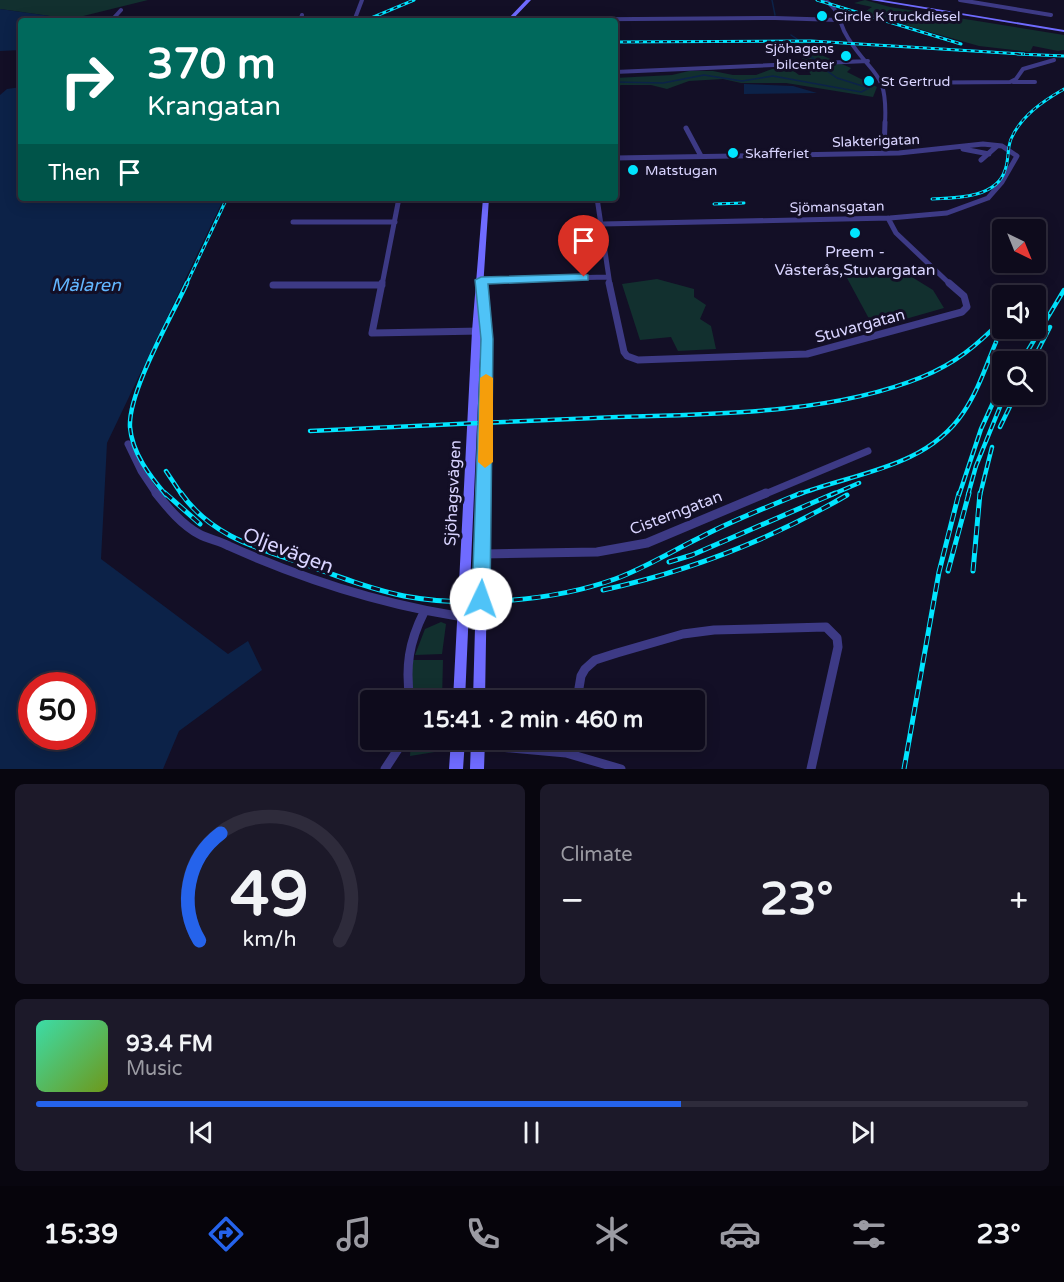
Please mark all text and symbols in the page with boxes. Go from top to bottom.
place label: Circle K truckdiesel [834,8,960,25]
marker: Circle K truckdiesel [815,9,829,23]
text: 370 m [147,39,276,90]
place label: Sjöhagens bilcenter [765,40,835,73]
icon: right [48,42,126,120]
marker: Sjöhagens bilcenter [839,49,853,63]
place label: St Gertrud [881,73,950,90]
marker: St Gertrud [862,74,876,88]
text: Krangatan [147,90,281,123]
street label: Slakterigatan [832,131,920,151]
place label: Skafferiet [745,145,810,162]
marker: Skafferiet [726,146,740,160]
icon: arrive [113,156,146,189]
text: Then [48,160,101,186]
place label: Matstugan [645,162,717,179]
marker: Matstugan [626,163,640,177]
street label: Sjömansgatan [789,198,885,216]
pin [558,215,609,277]
north arrow [992,219,1046,273]
map controls [992,219,1046,405]
icon: arrive [567,224,600,257]
marker: Preem - Västerås,Stuvargatan [848,226,862,240]
place label: Preem - Västerås,Stuvargatan [774,242,936,280]
water label: Mälaren [51,274,122,296]
button: sound [992,285,1046,339]
street label: Stuvargatan [813,304,907,348]
button: search [992,351,1046,405]
street label: Sjöhagsvägen [440,439,466,547]
street label: Cisterngatan [627,486,725,540]
street label: Oljevägen [239,523,337,579]
position arrow [449,567,513,631]
speed limit sign: 50 [18,672,96,750]
text: 15:41 · 2 min · 460 m [422,707,643,733]
text: Climate [561,843,633,867]
text: 49 [231,858,309,933]
text: 23° [760,873,833,927]
text: − [561,881,584,920]
text: + [1009,881,1028,920]
text: km/h [243,926,297,952]
text: 93.4 FM [126,1031,213,1057]
text: Music [126,1057,182,1081]
icon: previous [185,1116,218,1149]
icon: pause [515,1116,548,1149]
icon: next [846,1116,879,1149]
icon: directions [205,1213,247,1255]
icon: music [333,1213,375,1255]
icon: phone [462,1213,504,1255]
icon: climate [591,1213,633,1255]
icon: car [719,1213,761,1255]
icon: filters [848,1213,890,1255]
text: 15:39 [43,1218,118,1251]
text: 23° [977,1218,1021,1251]

